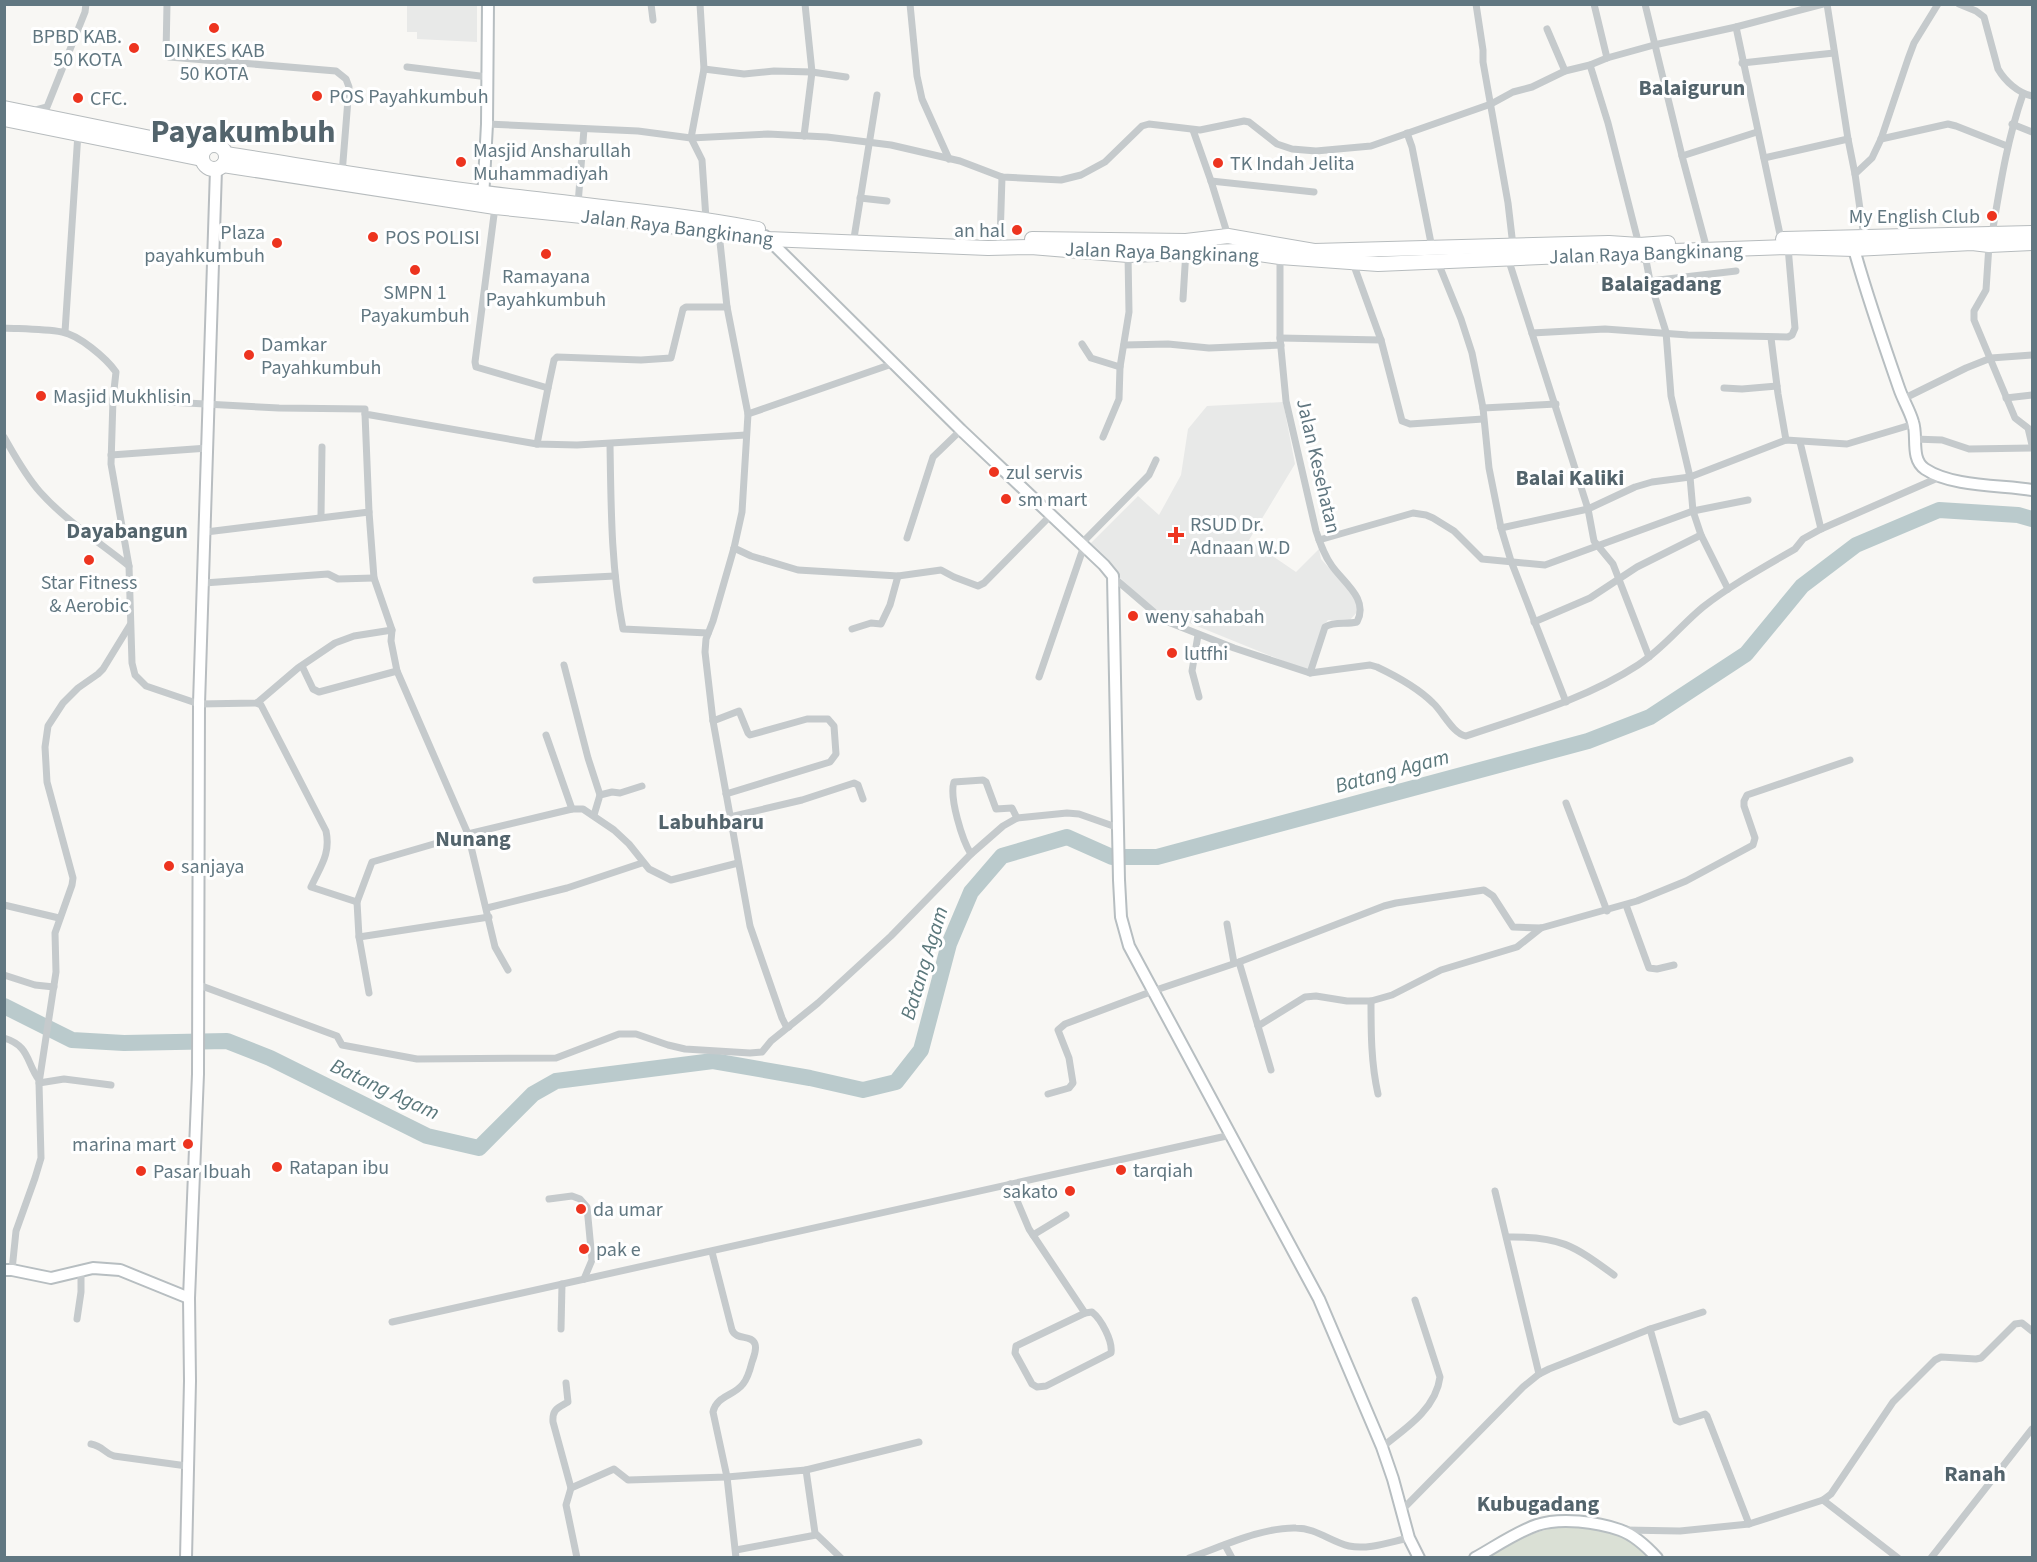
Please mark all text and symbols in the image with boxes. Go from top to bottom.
marker: DINKES KAB 50 KOTA [207,21,221,35]
place label: BPBD KAB. 50 KOTA [32,23,122,74]
place label: DINKES KAB 50 KOTA [163,37,265,88]
marker: BPBD KAB. 50 KOTA [127,41,141,55]
district label: Balaigurun [1639,72,1745,104]
place label: POS Payahkumbuh [329,83,489,111]
place label: CFC. [90,85,128,113]
marker: POS Payahkumbuh [310,89,324,103]
marker: CFC. [71,91,85,105]
district label: Payakumbuh [150,109,336,155]
place label: Masjid Ansharullah Muhammadiyah [473,137,631,188]
place label: TK Indah Jelita [1230,150,1355,178]
marker: Masjid Ansharullah Muhammadiyah [454,155,468,169]
marker: TK Indah Jelita [1211,156,1225,170]
street label: Jalan Raya Bangkinang [579,202,775,254]
place label: My English Club [1849,203,1980,231]
marker: My English Club [1985,209,1999,223]
place label: an hal [954,217,1005,245]
place label: Plaza payahkumbuh [144,219,265,270]
marker: an hal [1010,223,1024,237]
place label: POS POLISI [385,224,480,252]
marker: POS POLISI [366,230,380,244]
marker: Plaza payahkumbuh [270,236,284,250]
street label: Jalan Raya Bangkinang [1065,236,1259,270]
street label: Jalan Raya Bangkinang [1549,237,1743,271]
marker: Ramayana Payahkumbuh [539,247,553,261]
marker: SMPN 1 Payakumbuh [408,263,422,277]
place label: Ramayana Payahkumbuh [486,263,606,314]
district label: Balaigadang [1601,268,1721,300]
place label: SMPN 1 Payakumbuh [360,279,470,330]
place label: Damkar Payahkumbuh [261,331,381,382]
marker: Damkar Payahkumbuh [242,348,256,362]
place label: Masjid Mukhlisin [53,383,191,411]
marker: Masjid Mukhlisin [34,389,48,403]
street label: Jalan Kesehatan [1289,396,1347,536]
place label: zul servis [1006,459,1083,487]
district label: Balai Kaliki [1516,462,1624,494]
marker: zul servis [987,465,1001,479]
place label: sm mart [1018,486,1088,514]
marker: sm mart [999,492,1013,506]
place label: RSUD Dr. Adnaan W.D [1190,511,1290,562]
district label: Dayabangun [66,515,188,547]
marker: RSUD Dr. Adnaan W.D [1167,526,1185,544]
marker: Star Fitness & Aerobic [82,553,96,567]
place label: Star Fitness & Aerobic [41,569,137,620]
place label: weny sahabah [1145,603,1265,631]
marker: weny sahabah [1126,609,1140,623]
place label: lutfhi [1184,640,1228,668]
marker: lutfhi [1165,646,1179,660]
water label: Batang Agam [1331,741,1453,801]
district label: Labuhbaru [658,806,764,838]
district label: Nunang [435,823,511,855]
place label: sanjaya [181,853,244,881]
marker: sanjaya [162,859,176,873]
water label: Batang Agam [893,903,955,1023]
water label: Batang Agam [326,1051,444,1127]
place label: marina mart [72,1131,176,1159]
marker: marina mart [181,1137,195,1151]
place label: Ratapan ibu [289,1154,389,1182]
place label: tarqiah [1133,1157,1193,1185]
place label: Pasar Ibuah [153,1158,251,1186]
marker: Ratapan ibu [270,1160,284,1174]
marker: tarqiah [1114,1163,1128,1177]
marker: Pasar Ibuah [134,1164,148,1178]
place label: sakato [1003,1178,1058,1206]
marker: sakato [1063,1184,1077,1198]
place label: da umar [593,1196,663,1224]
marker: da umar [574,1202,588,1216]
place label: pak e [596,1236,641,1264]
marker: pak e [577,1242,591,1256]
district label: Ranah [1944,1458,2006,1490]
district label: Kubugadang [1477,1488,1599,1520]

